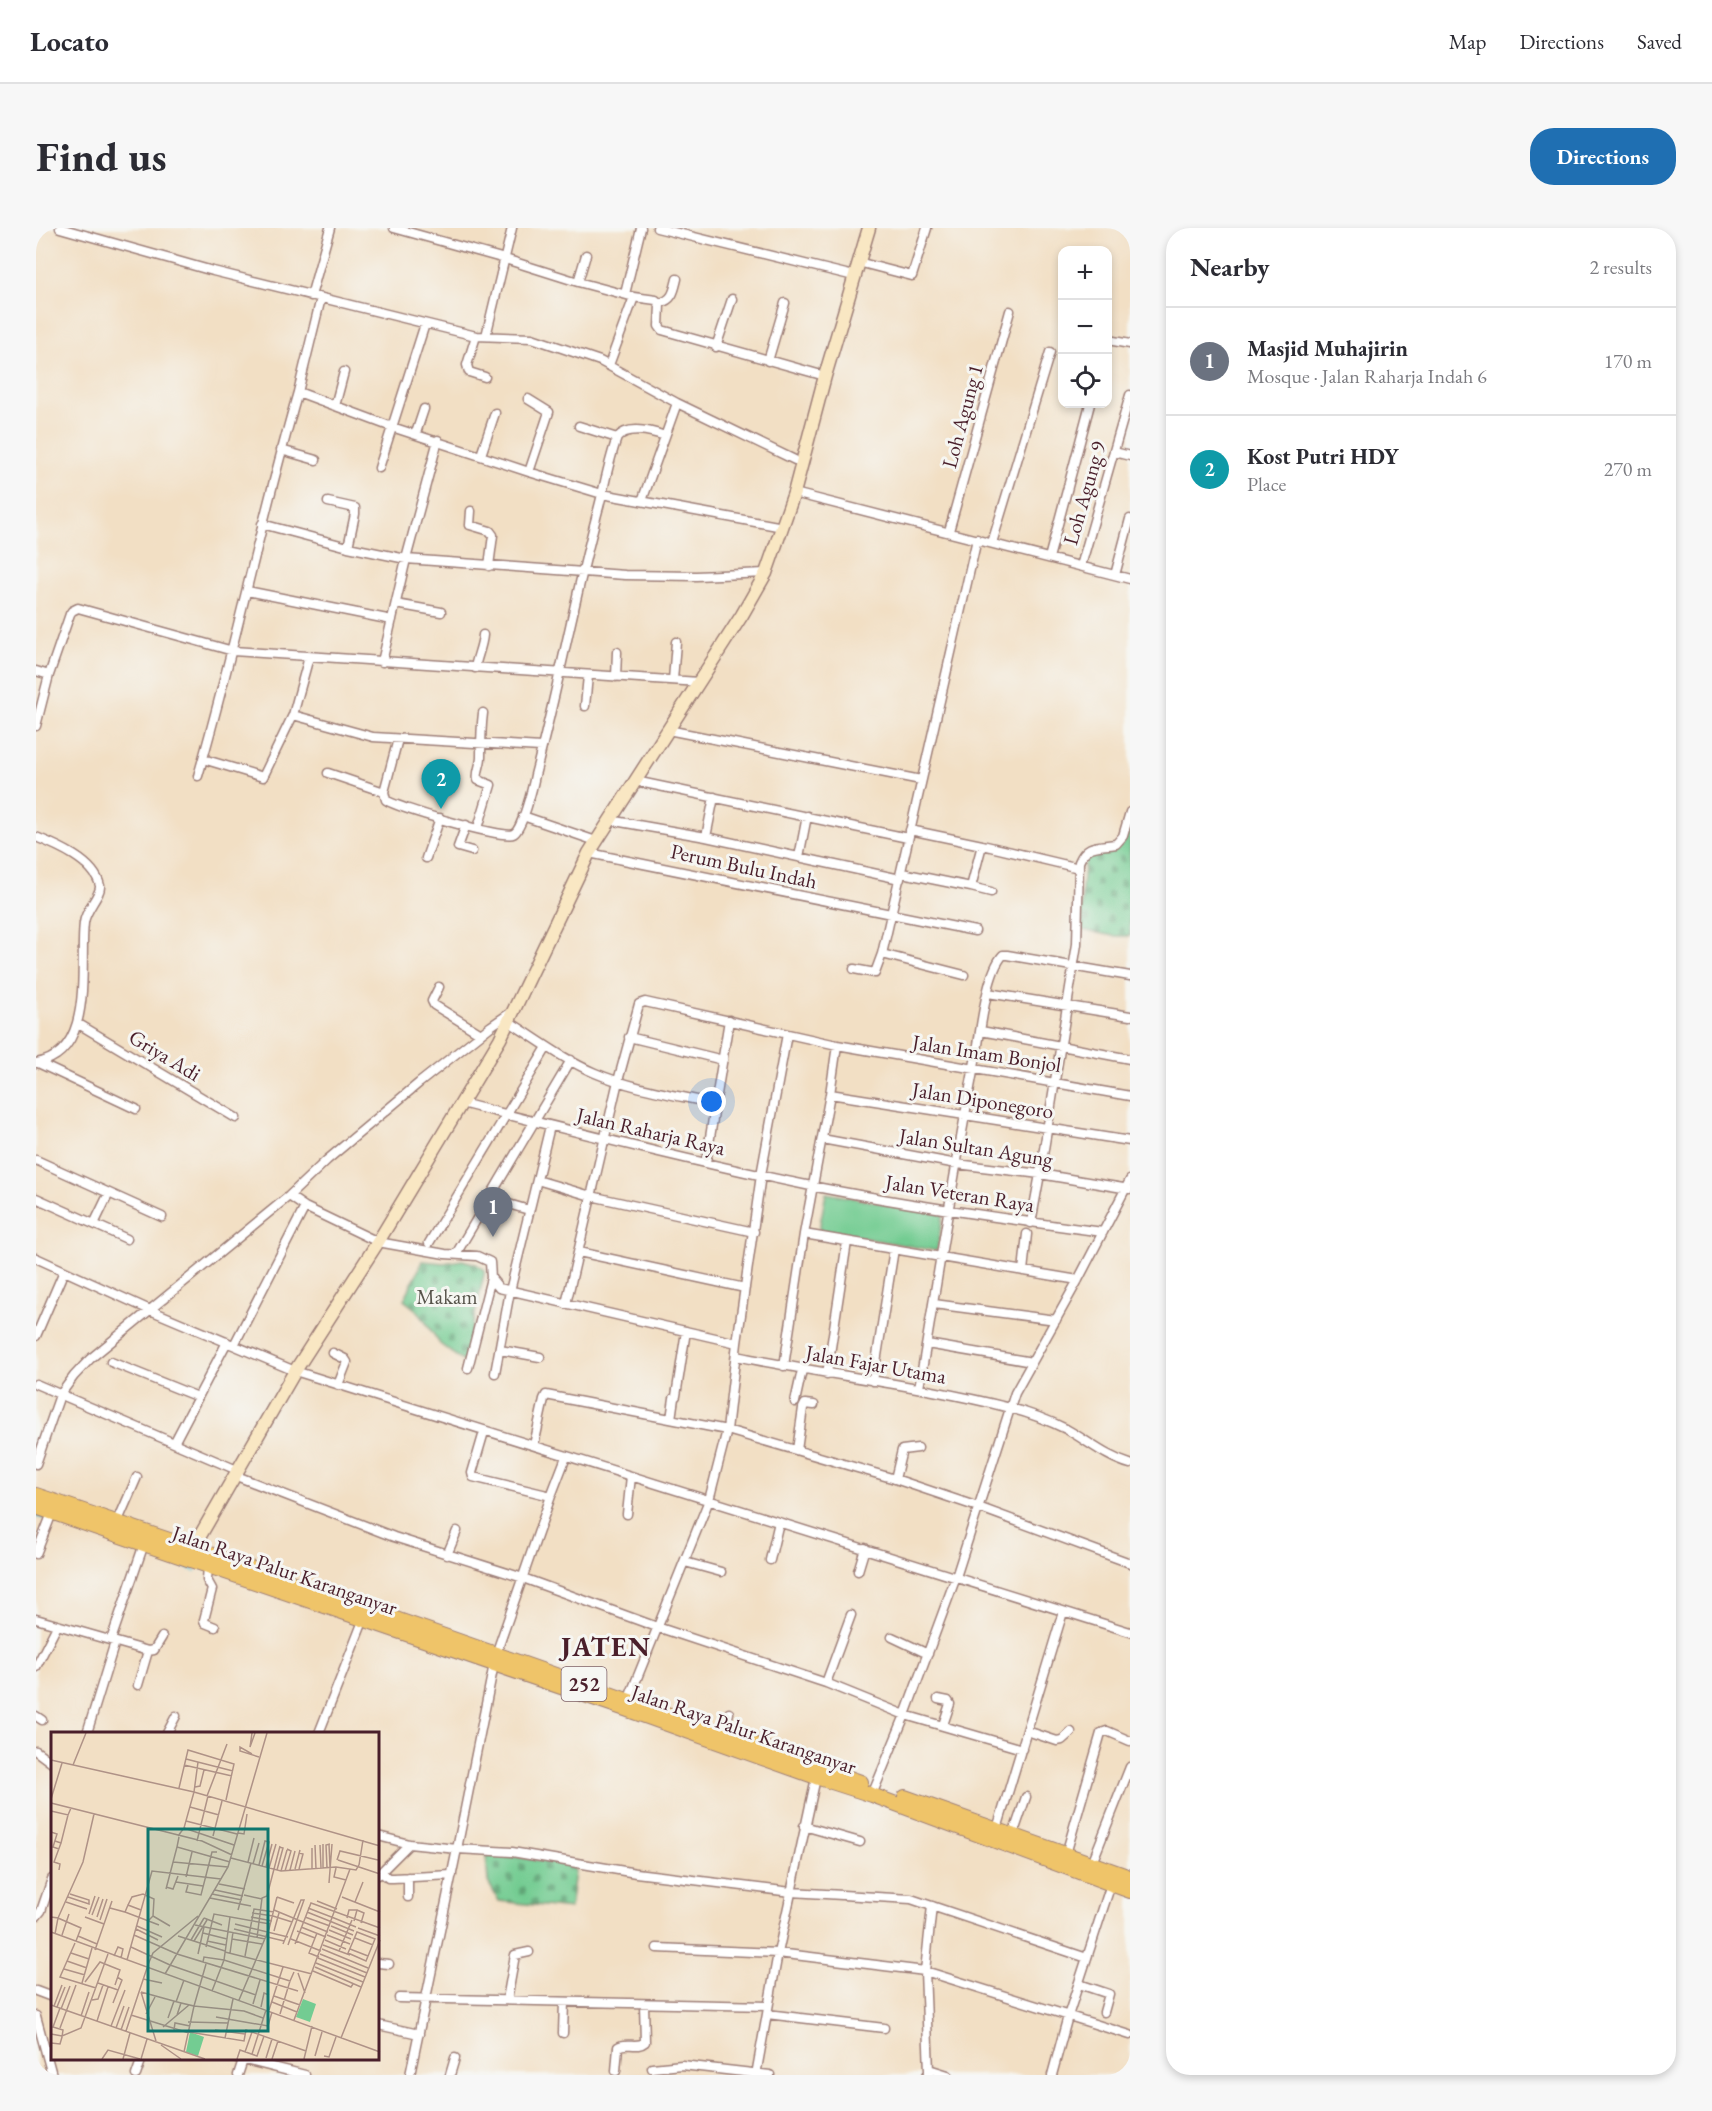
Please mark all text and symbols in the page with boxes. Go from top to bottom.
text: Locato [30,23,109,59]
text: Map [1449,28,1486,55]
text: Directions [1519,28,1604,55]
text: Saved [1637,28,1682,55]
button: Directions [1530,128,1676,185]
text: Find us [36,129,167,184]
map controls [1058,246,1112,408]
button: + [1058,246,1112,300]
text: Nearby [1190,250,1270,284]
text: 2 results [1589,254,1652,280]
button: − [1058,300,1112,354]
text: Masjid Muhajirin [1247,334,1408,363]
text: 1 [1204,348,1215,374]
text: 170 m [1604,348,1652,374]
button: locate [1058,354,1112,408]
street label: Loh Agung 1 [935,361,989,471]
text: Mosque · Jalan Raharja Indah 6 [1247,363,1487,389]
street label: Loh Agung 9 [1056,438,1112,548]
text: Kost Putri HDY [1247,442,1398,471]
text: 2 [1204,456,1215,482]
text: 270 m [1604,456,1652,482]
text: Place [1247,471,1286,497]
pin: 2 [422,760,460,809]
street label: Perum Bulu Indah [668,837,820,895]
street label: Griya Adi [124,1023,206,1087]
street label: Jalan Imam Bonjol [909,1028,1063,1078]
street label: Jalan Diponegoro [908,1075,1056,1124]
your location [697,1087,726,1116]
street label: Jalan Raharja Raya [572,1100,728,1161]
street label: Jalan Sultan Agung [895,1121,1056,1173]
street label: Jalan Veteran Raya [882,1168,1037,1218]
pin: 1 [474,1188,512,1237]
park label: Makam [416,1283,478,1310]
street label: Jalan Fajar Utama [802,1338,949,1390]
street label: Jalan Raya Palur Karanganyar [167,1518,401,1621]
district label: JATEN [558,1629,651,1664]
road number: 252 [562,1667,606,1701]
street label: Jalan Raya Palur Karanganyar [626,1677,860,1780]
inset map [51,1732,380,2060]

